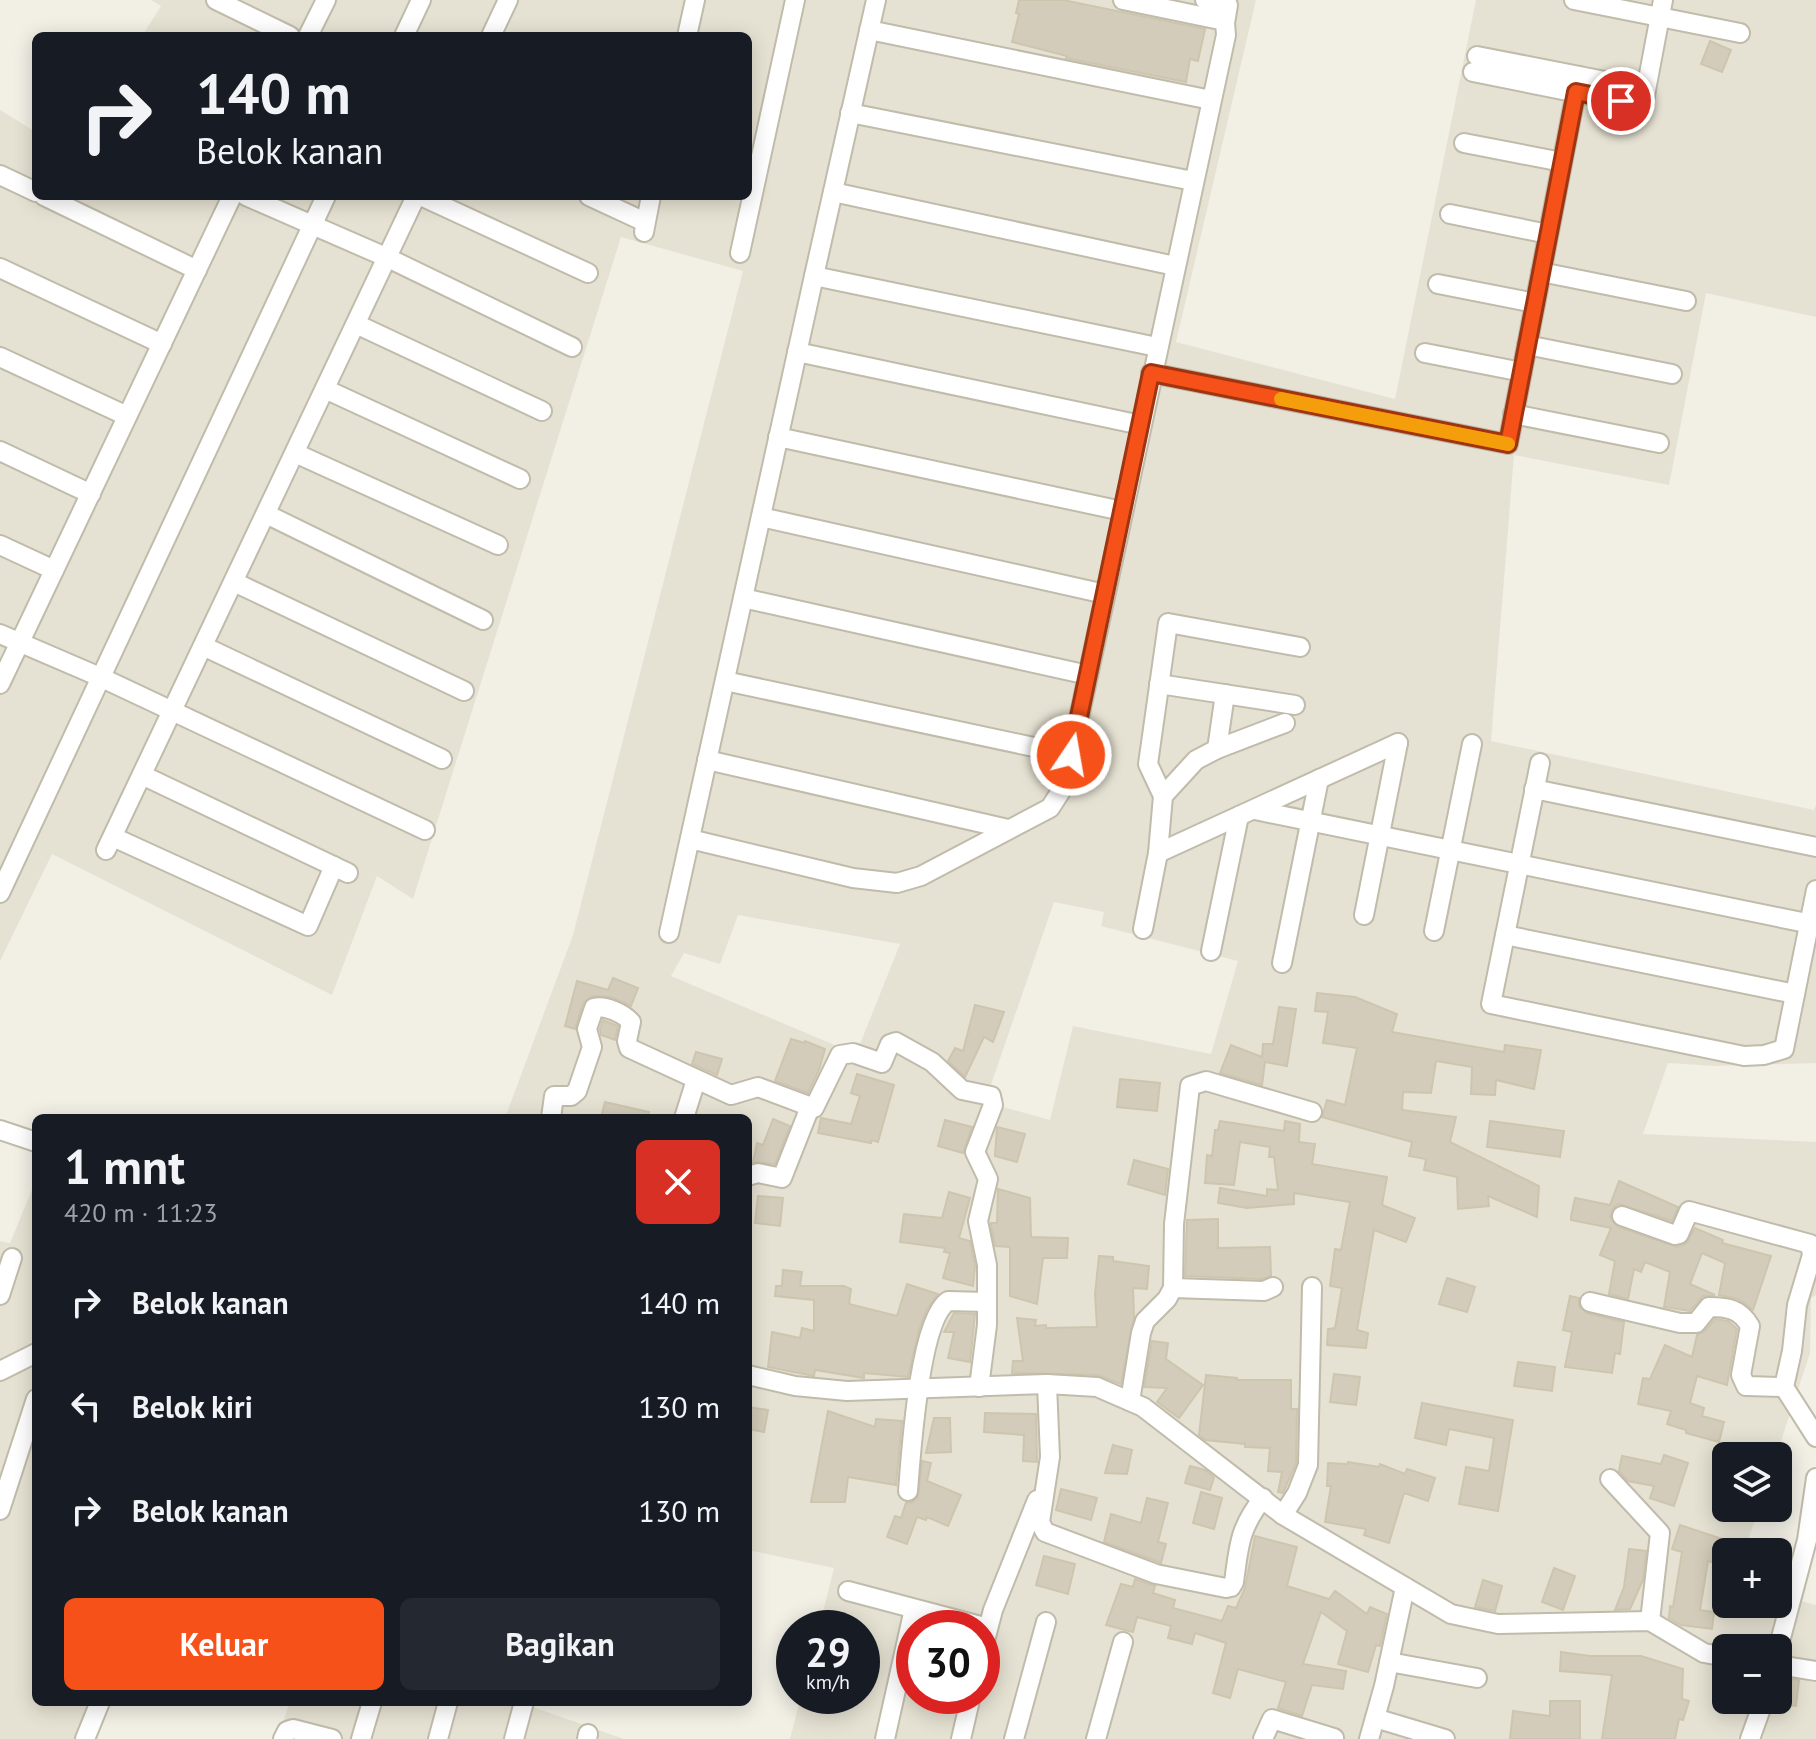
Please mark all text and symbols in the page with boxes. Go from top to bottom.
text: 140 m [196,57,351,129]
icon: right [64,64,168,168]
pin [1587,67,1655,135]
icon: arrive [1599,79,1643,123]
text: Belok kanan [196,127,383,174]
position arrow [1029,713,1113,797]
text: 1 mnt [64,1135,185,1197]
button: close [636,1140,720,1224]
text: 420 m · 11:23 [64,1196,218,1229]
icon: right [64,1280,108,1324]
text: Belok kanan [132,1283,289,1322]
text: 140 m [639,1283,720,1322]
icon: left [64,1384,108,1428]
text: Belok kiri [132,1387,253,1426]
text: 130 m [639,1387,720,1426]
map controls [1712,1442,1792,1714]
button: layers [1712,1442,1792,1522]
icon: right [64,1488,108,1532]
text: Belok kanan [132,1491,289,1530]
text: 130 m [639,1491,720,1530]
button: + [1712,1538,1792,1618]
button: Keluar [64,1598,384,1690]
button: Bagikan [400,1598,720,1690]
speed limit sign: 30 [896,1610,1000,1714]
text: 29 [805,1626,851,1678]
button: − [1712,1634,1792,1714]
text: km/h [806,1669,850,1695]

